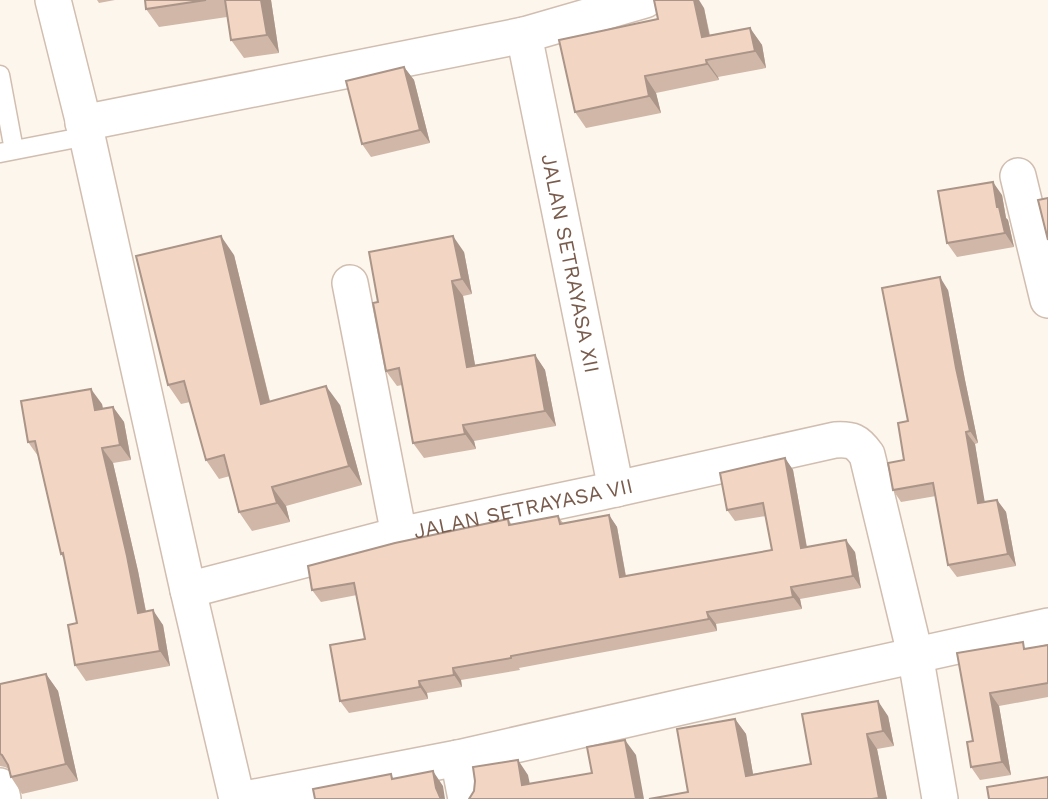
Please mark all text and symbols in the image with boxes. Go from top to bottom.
street label: JALAN SETRAYASA XII [536,151,605,375]
street label: JALAN SETRAYASA VII [411,473,635,544]

